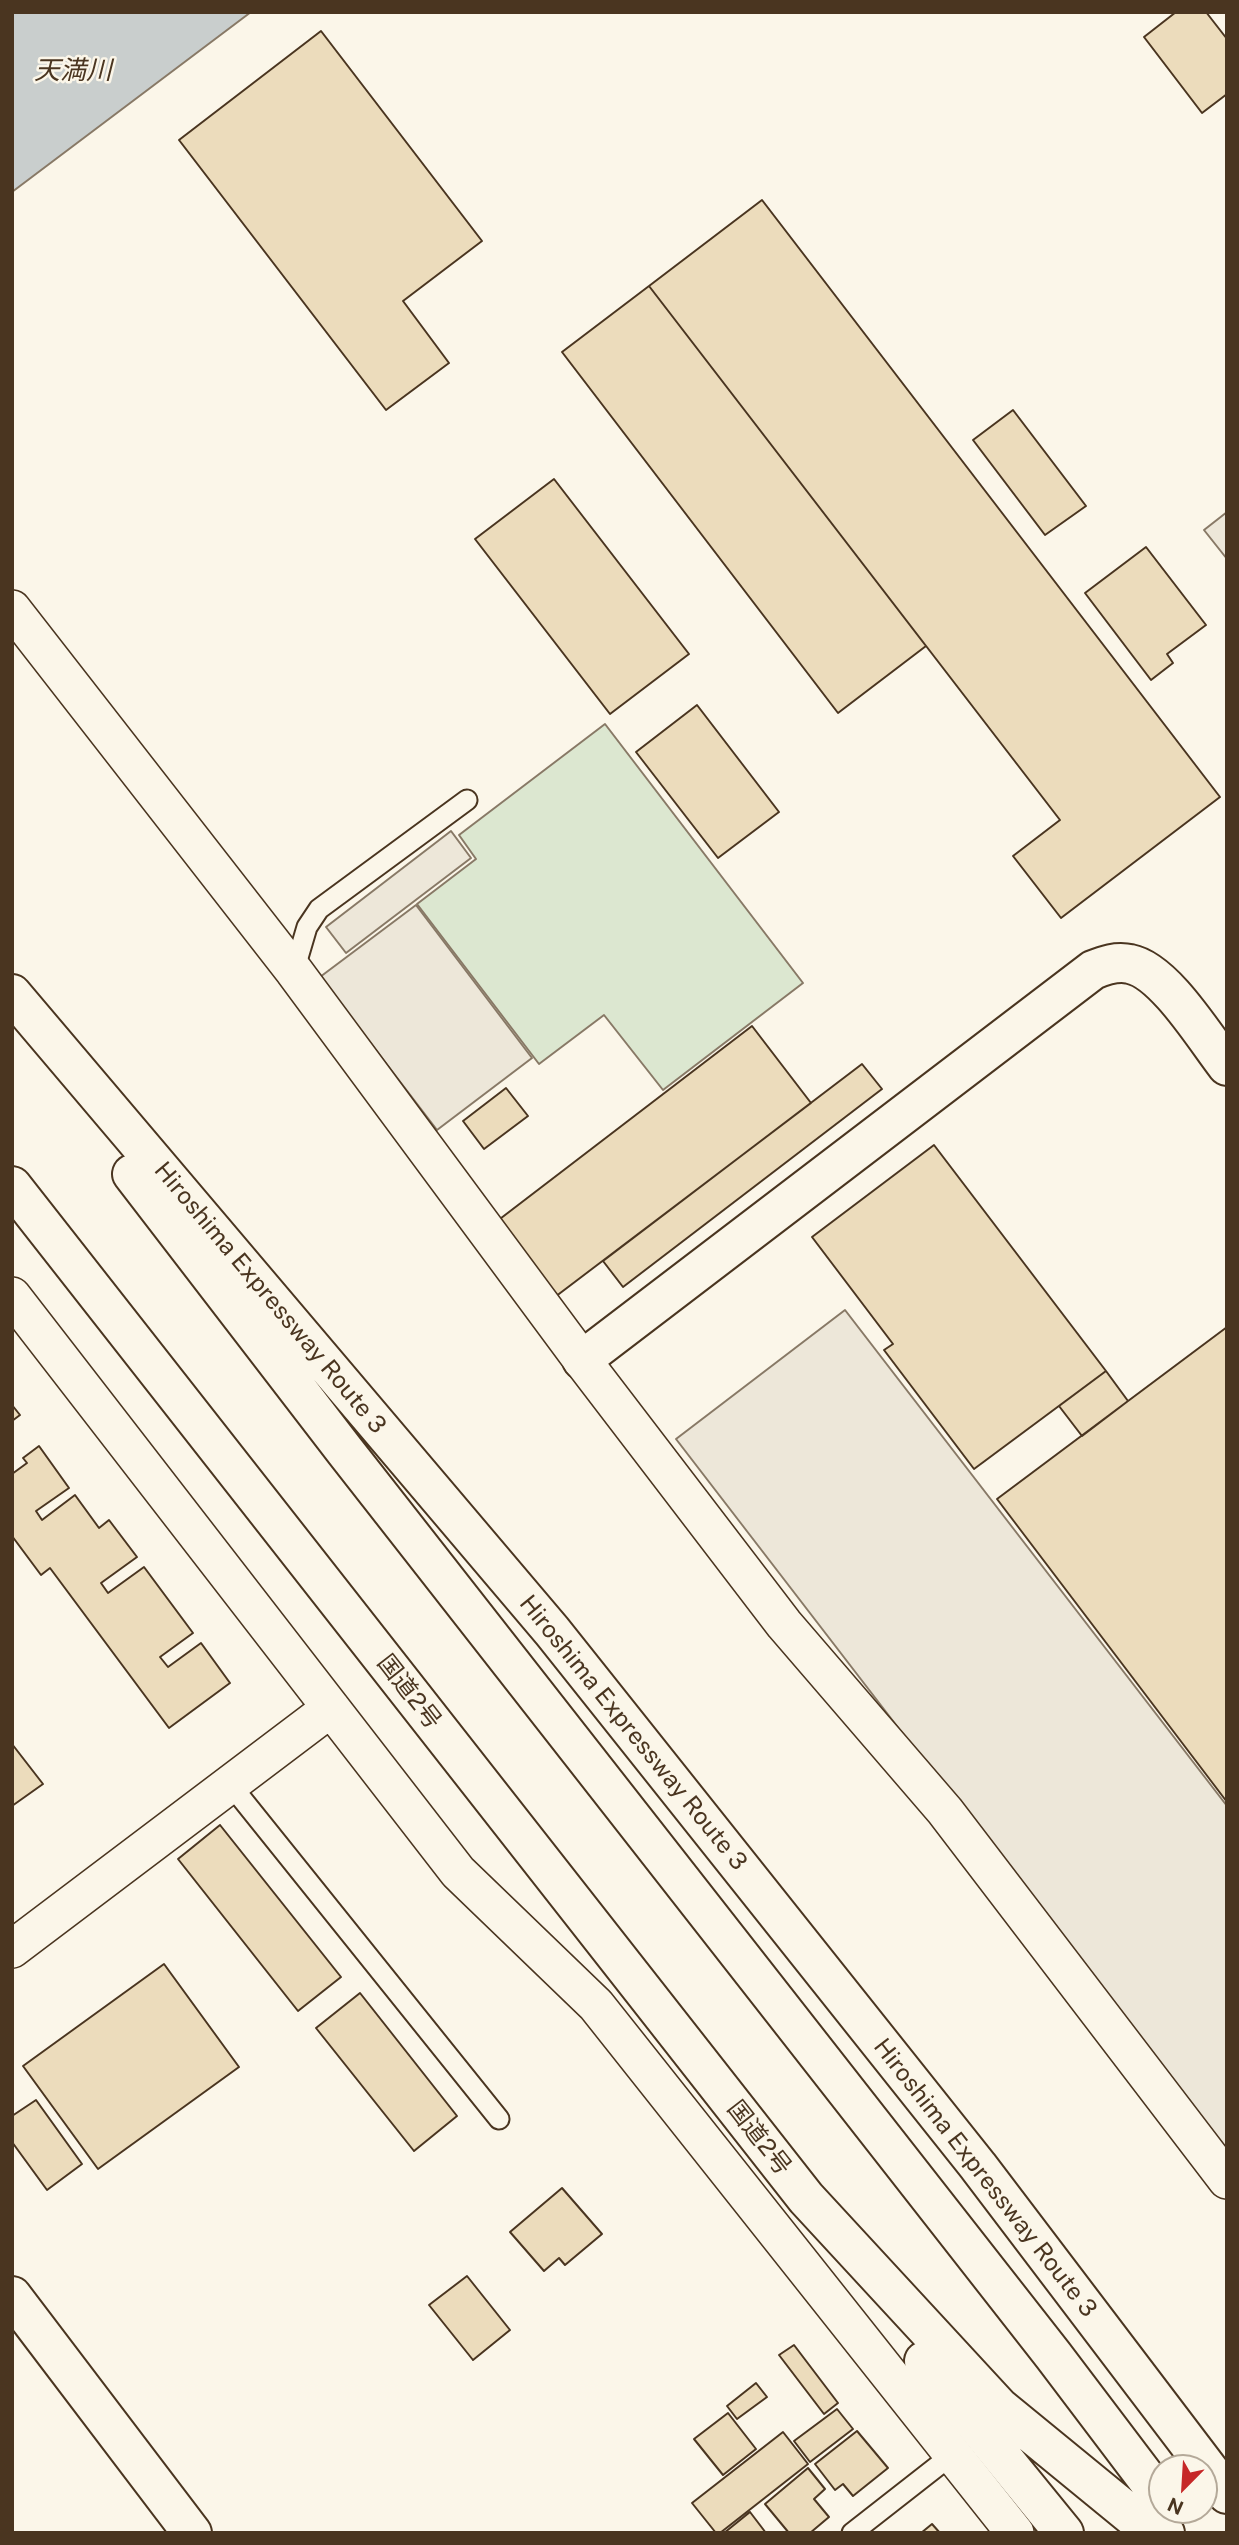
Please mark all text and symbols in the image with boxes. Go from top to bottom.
water label: 天満川 [34,55,112,87]
street label: Hiroshima Expressway Route 3 [148,1156,392,1440]
street label: Hiroshima Expressway Route 3 [513,1590,753,1876]
street label: 国道2号 [371,1649,447,1735]
street label: Hiroshima Expressway Route 3 [867,2033,1103,2323]
street label: 国道2号 [721,2095,797,2181]
north arrow [1148,2454,1218,2524]
text: N [1164,2493,1187,2519]

